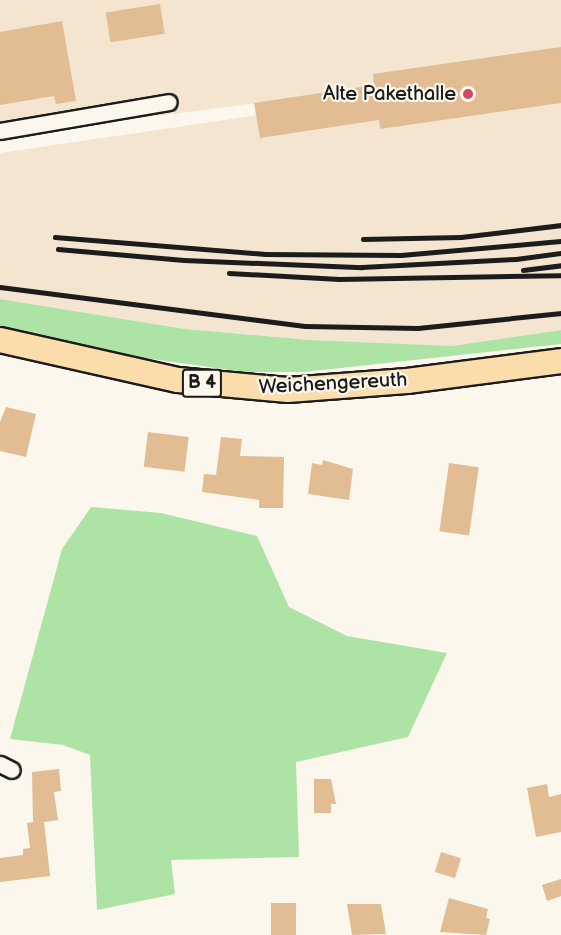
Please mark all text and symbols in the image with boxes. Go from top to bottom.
place label: Alte Pakethalle [323,82,456,106]
marker: Alte Pakethalle [461,87,475,101]
road number: B 4 [181,368,223,398]
street label: Weichengereuth [258,368,408,400]

